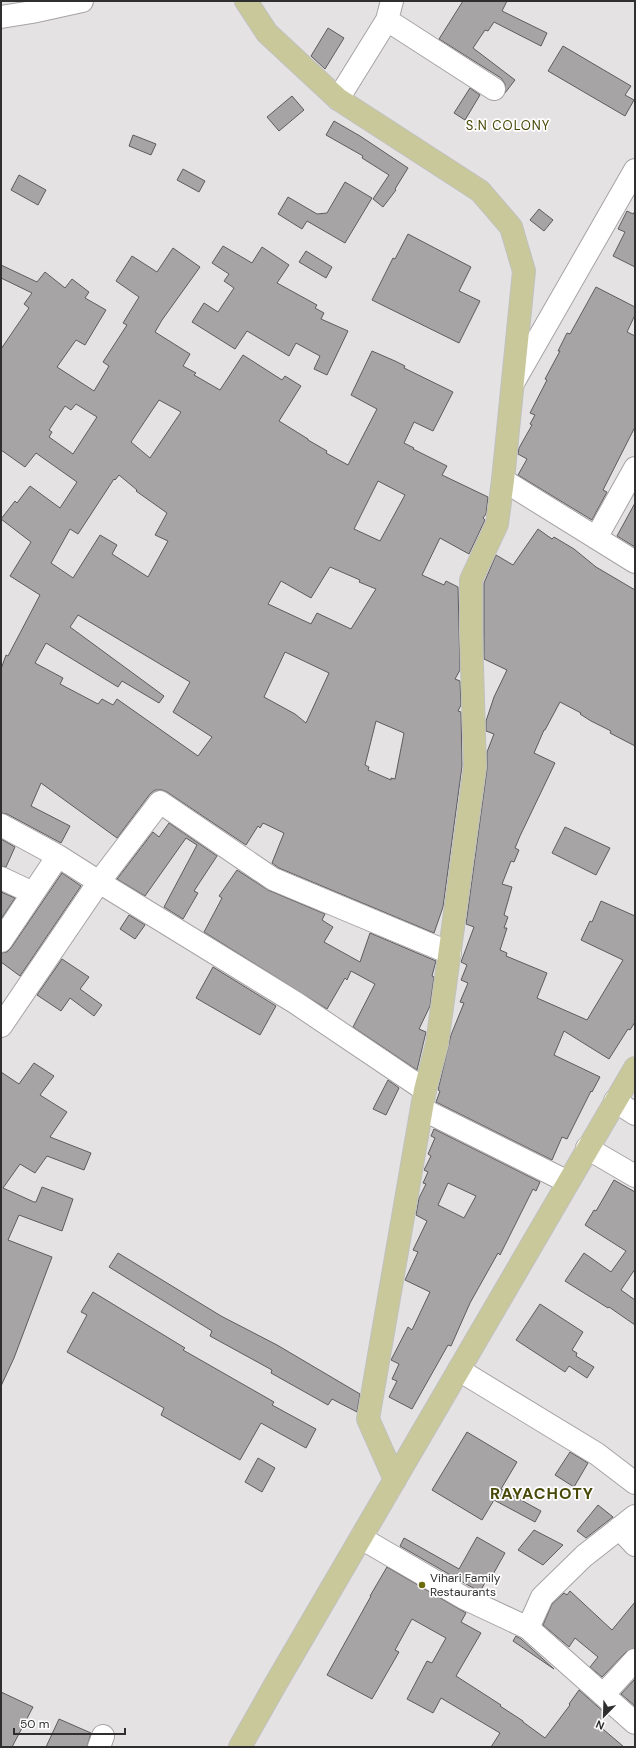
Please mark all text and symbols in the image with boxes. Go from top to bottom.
district label: S.N COLONY [466,117,550,134]
district label: RAYACHOTY [490,1483,594,1504]
place label: Vihari Family Restaurants [430,1570,501,1600]
marker: Vihari Family Restaurants [417,1580,427,1590]
north arrow [584,1696,624,1736]
scale bar [14,1710,125,1736]
text: 50 m [20,1716,49,1732]
text: N [594,1717,607,1733]

